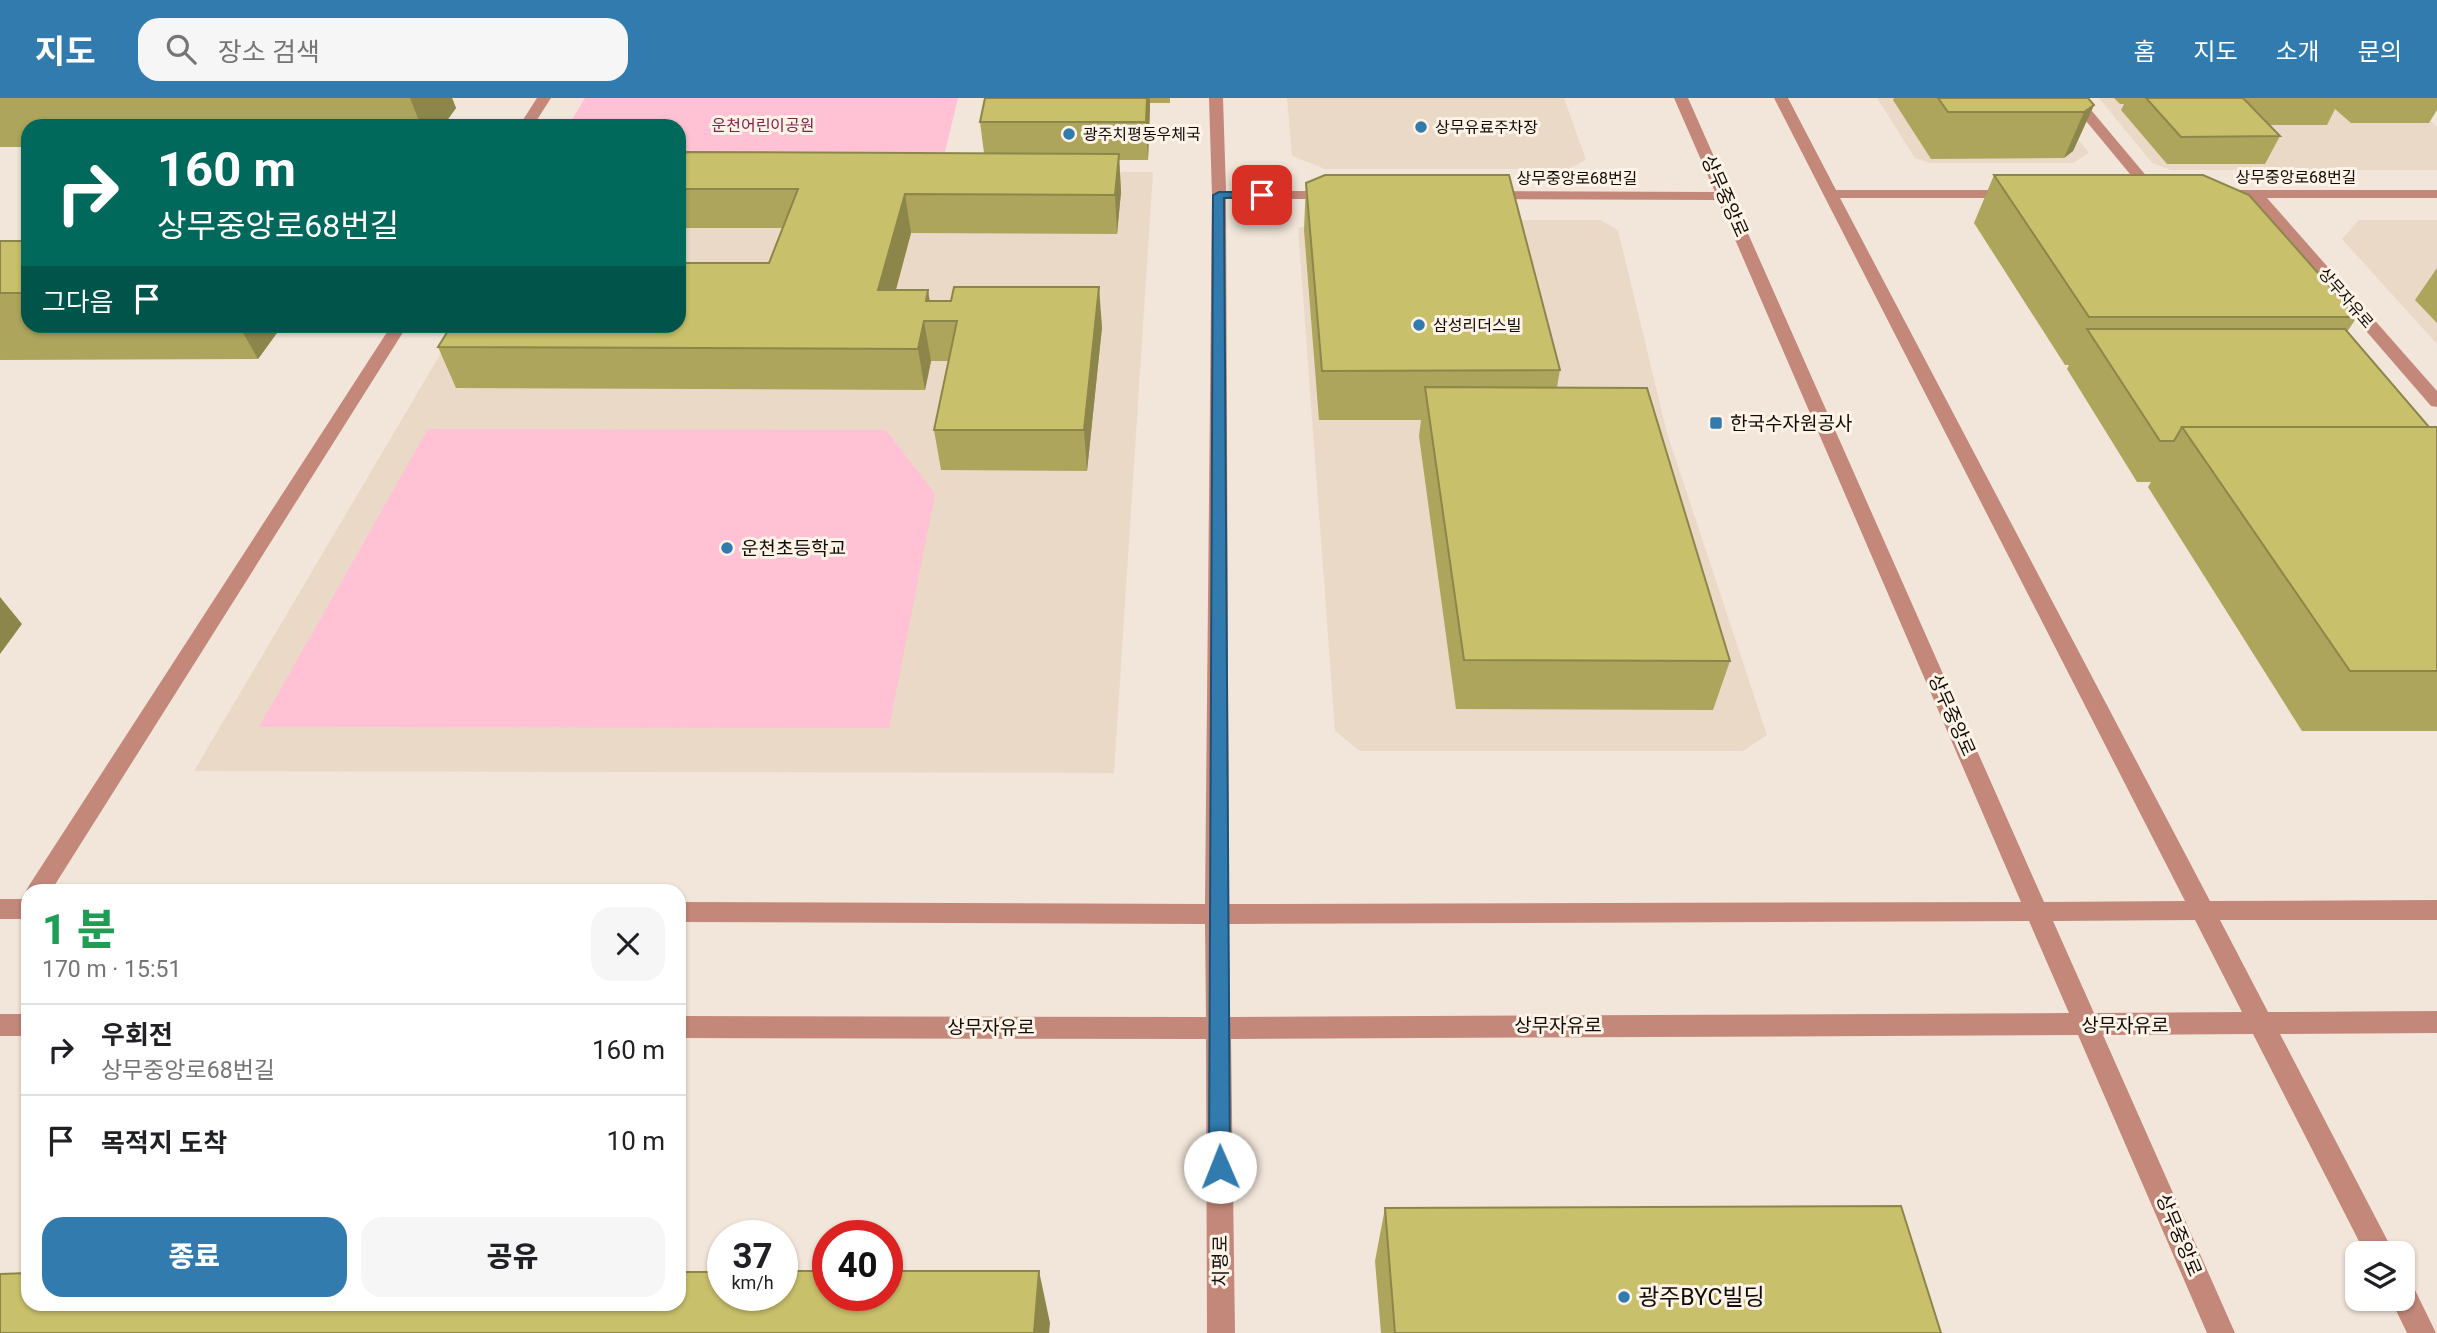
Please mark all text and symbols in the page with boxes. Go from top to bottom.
search box [138,18,628,81]
icon: search [162,30,200,68]
text: 지도 [35,32,96,71]
text: 장소 검색 [218,37,320,67]
text: 홈 [2133,38,2155,66]
text: 지도 [2193,38,2238,66]
text: 소개 [2276,38,2320,66]
text: 문의 [2358,38,2402,66]
park label: 운천어린이공원 [711,116,815,135]
place label: 상무유료주차장 [1435,118,1538,137]
marker: 상무유료주차장 [1413,119,1429,135]
place label: 광주치평동우체국 [1083,125,1201,144]
marker: 광주치평동우체국 [1061,126,1077,142]
text: 160 m [157,141,296,198]
icon: right [42,147,133,238]
street label: 상무중앙로 [1697,151,1753,241]
pin [1232,165,1292,225]
street label: 상무중앙로68번길 [2235,168,2357,187]
street label: 상무중앙로68번길 [1516,169,1638,188]
icon: arrive [1243,176,1281,214]
text: 상무중앙로68번길 [157,207,399,245]
street label: 상무자유로 [2315,264,2377,332]
icon: arrive [128,280,166,318]
text: 그다음 [42,287,114,317]
place label: 삼성리더스빌 [1433,316,1521,335]
marker: 삼성리더스빌 [1411,317,1427,333]
place label: 한국수자원공사 [1730,412,1852,435]
marker: 한국수자원공사 [1708,415,1724,431]
place label: 운천초등학교 [741,537,846,560]
marker: 운천초등학교 [719,540,735,556]
street label: 상무중앙로 [1924,670,1980,760]
text: 1 분 [42,905,115,954]
button: close [591,907,665,981]
text: 170 m · 15:51 [42,956,181,983]
street label: 상무자유로 [1514,1014,1602,1037]
street label: 상무자유로 [2081,1014,2169,1037]
street label: 상무자유로 [947,1016,1035,1039]
text: 우회전 [101,1020,173,1050]
icon: right [42,1031,80,1069]
text: 160 m [592,1035,665,1065]
text: 상무중앙로68번길 [101,1057,275,1084]
icon: arrive [42,1122,80,1160]
text: 10 m [607,1126,665,1156]
text: 목적지 도착 [101,1128,227,1158]
position arrow [1183,1130,1257,1204]
street label: 상무중앙로 [2151,1190,2207,1280]
button: 종료 [42,1217,347,1297]
button: 공유 [361,1217,665,1297]
speed limit sign: 40 [812,1220,903,1311]
street label: 치평로 [1209,1235,1232,1287]
text: 37 [732,1236,773,1277]
map controls [2345,1241,2415,1311]
button: layers [2345,1241,2415,1311]
text: km/h [731,1272,774,1293]
place label: 광주BYC빌딩 [1638,1284,1765,1311]
marker: 광주BYC빌딩 [1616,1289,1632,1305]

